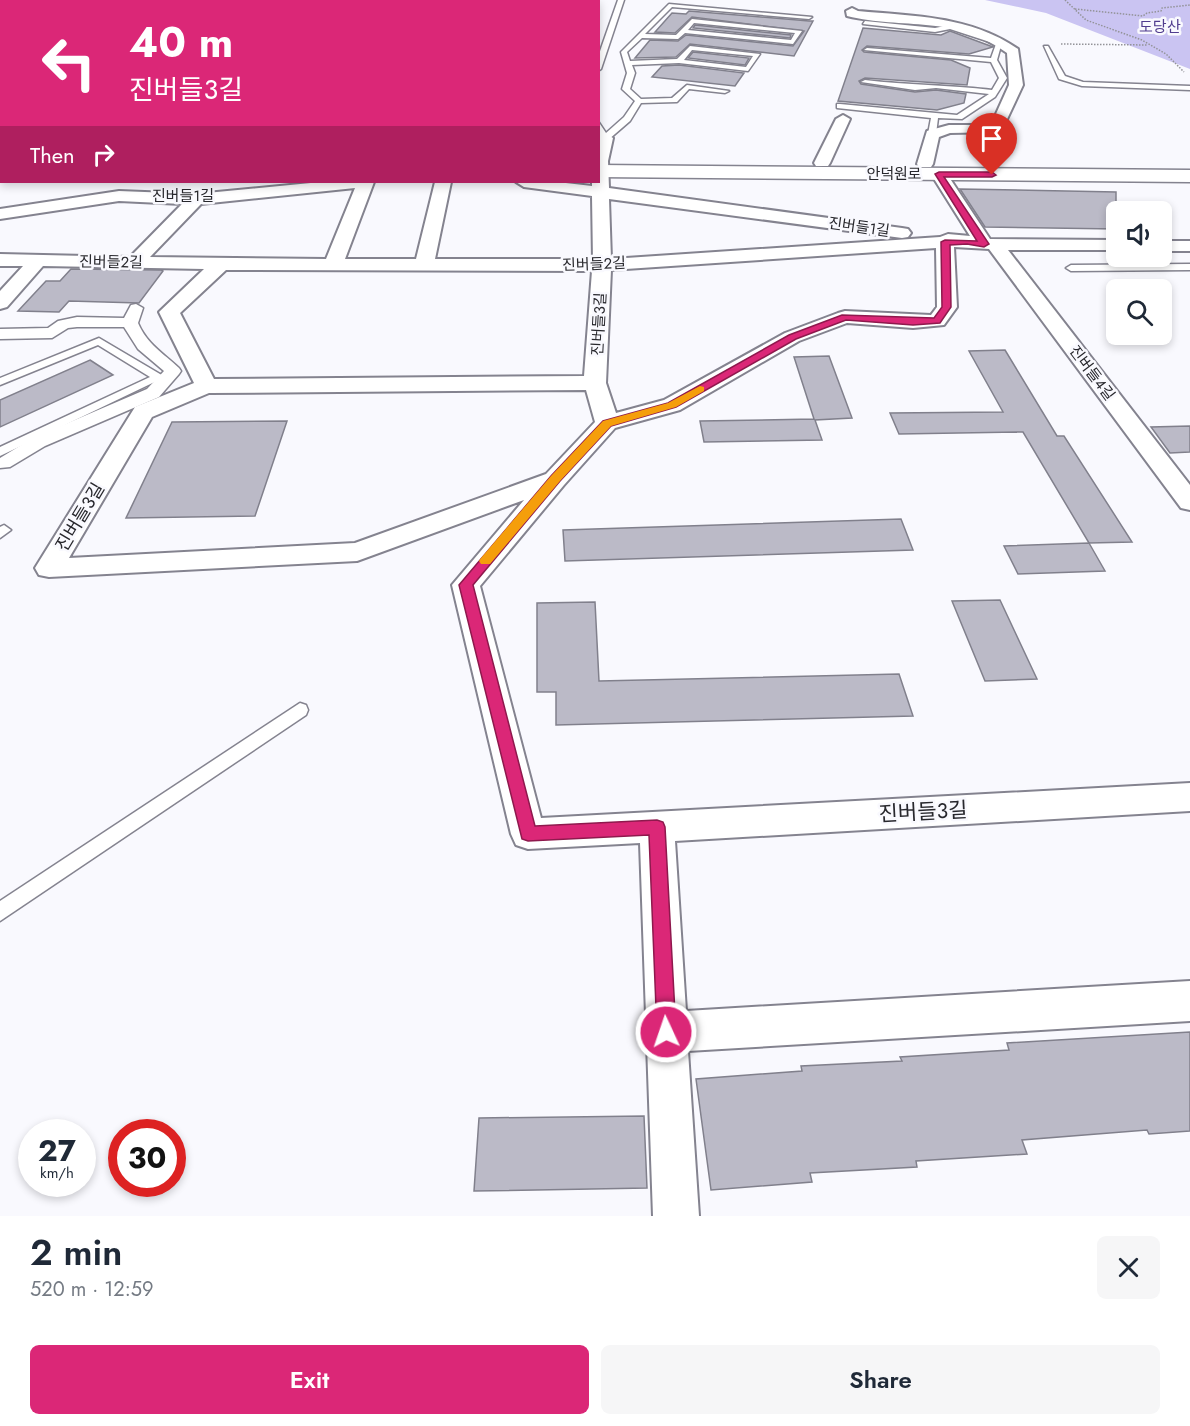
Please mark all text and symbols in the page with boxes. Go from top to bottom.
text: 40 m [129,12,233,73]
park label: 도당산 [1139,16,1181,38]
icon: left [30,24,108,102]
text: 진버들3길 [129,70,243,109]
pin [966,113,1017,175]
icon: arrive [975,122,1008,155]
icon: right [87,138,120,171]
text: Then [30,139,75,171]
street label: 안덕원로 [866,163,922,185]
street label: 진버들1길 [152,185,214,207]
map controls [1106,201,1172,345]
button: sound [1106,201,1172,267]
street label: 진버들1길 [827,212,891,242]
street label: 진버들2길 [79,250,143,274]
street label: 진버들2길 [562,252,626,276]
button: search [1106,279,1172,345]
street label: 진버들3길 [586,292,612,356]
street label: 진버들4길 [1064,341,1120,405]
street label: 진버들3길 [49,478,111,556]
street label: 진버들3길 [878,795,968,829]
position arrow [634,1000,698,1064]
speed limit sign: 30 [108,1119,186,1197]
text: 27 [38,1129,76,1172]
text: km/h [40,1162,74,1184]
text: 2 min [30,1226,122,1278]
button: close [1097,1236,1160,1299]
text: 520 m · 12:59 [30,1275,153,1304]
button: Exit [30,1345,589,1414]
button: Share [601,1345,1160,1414]

